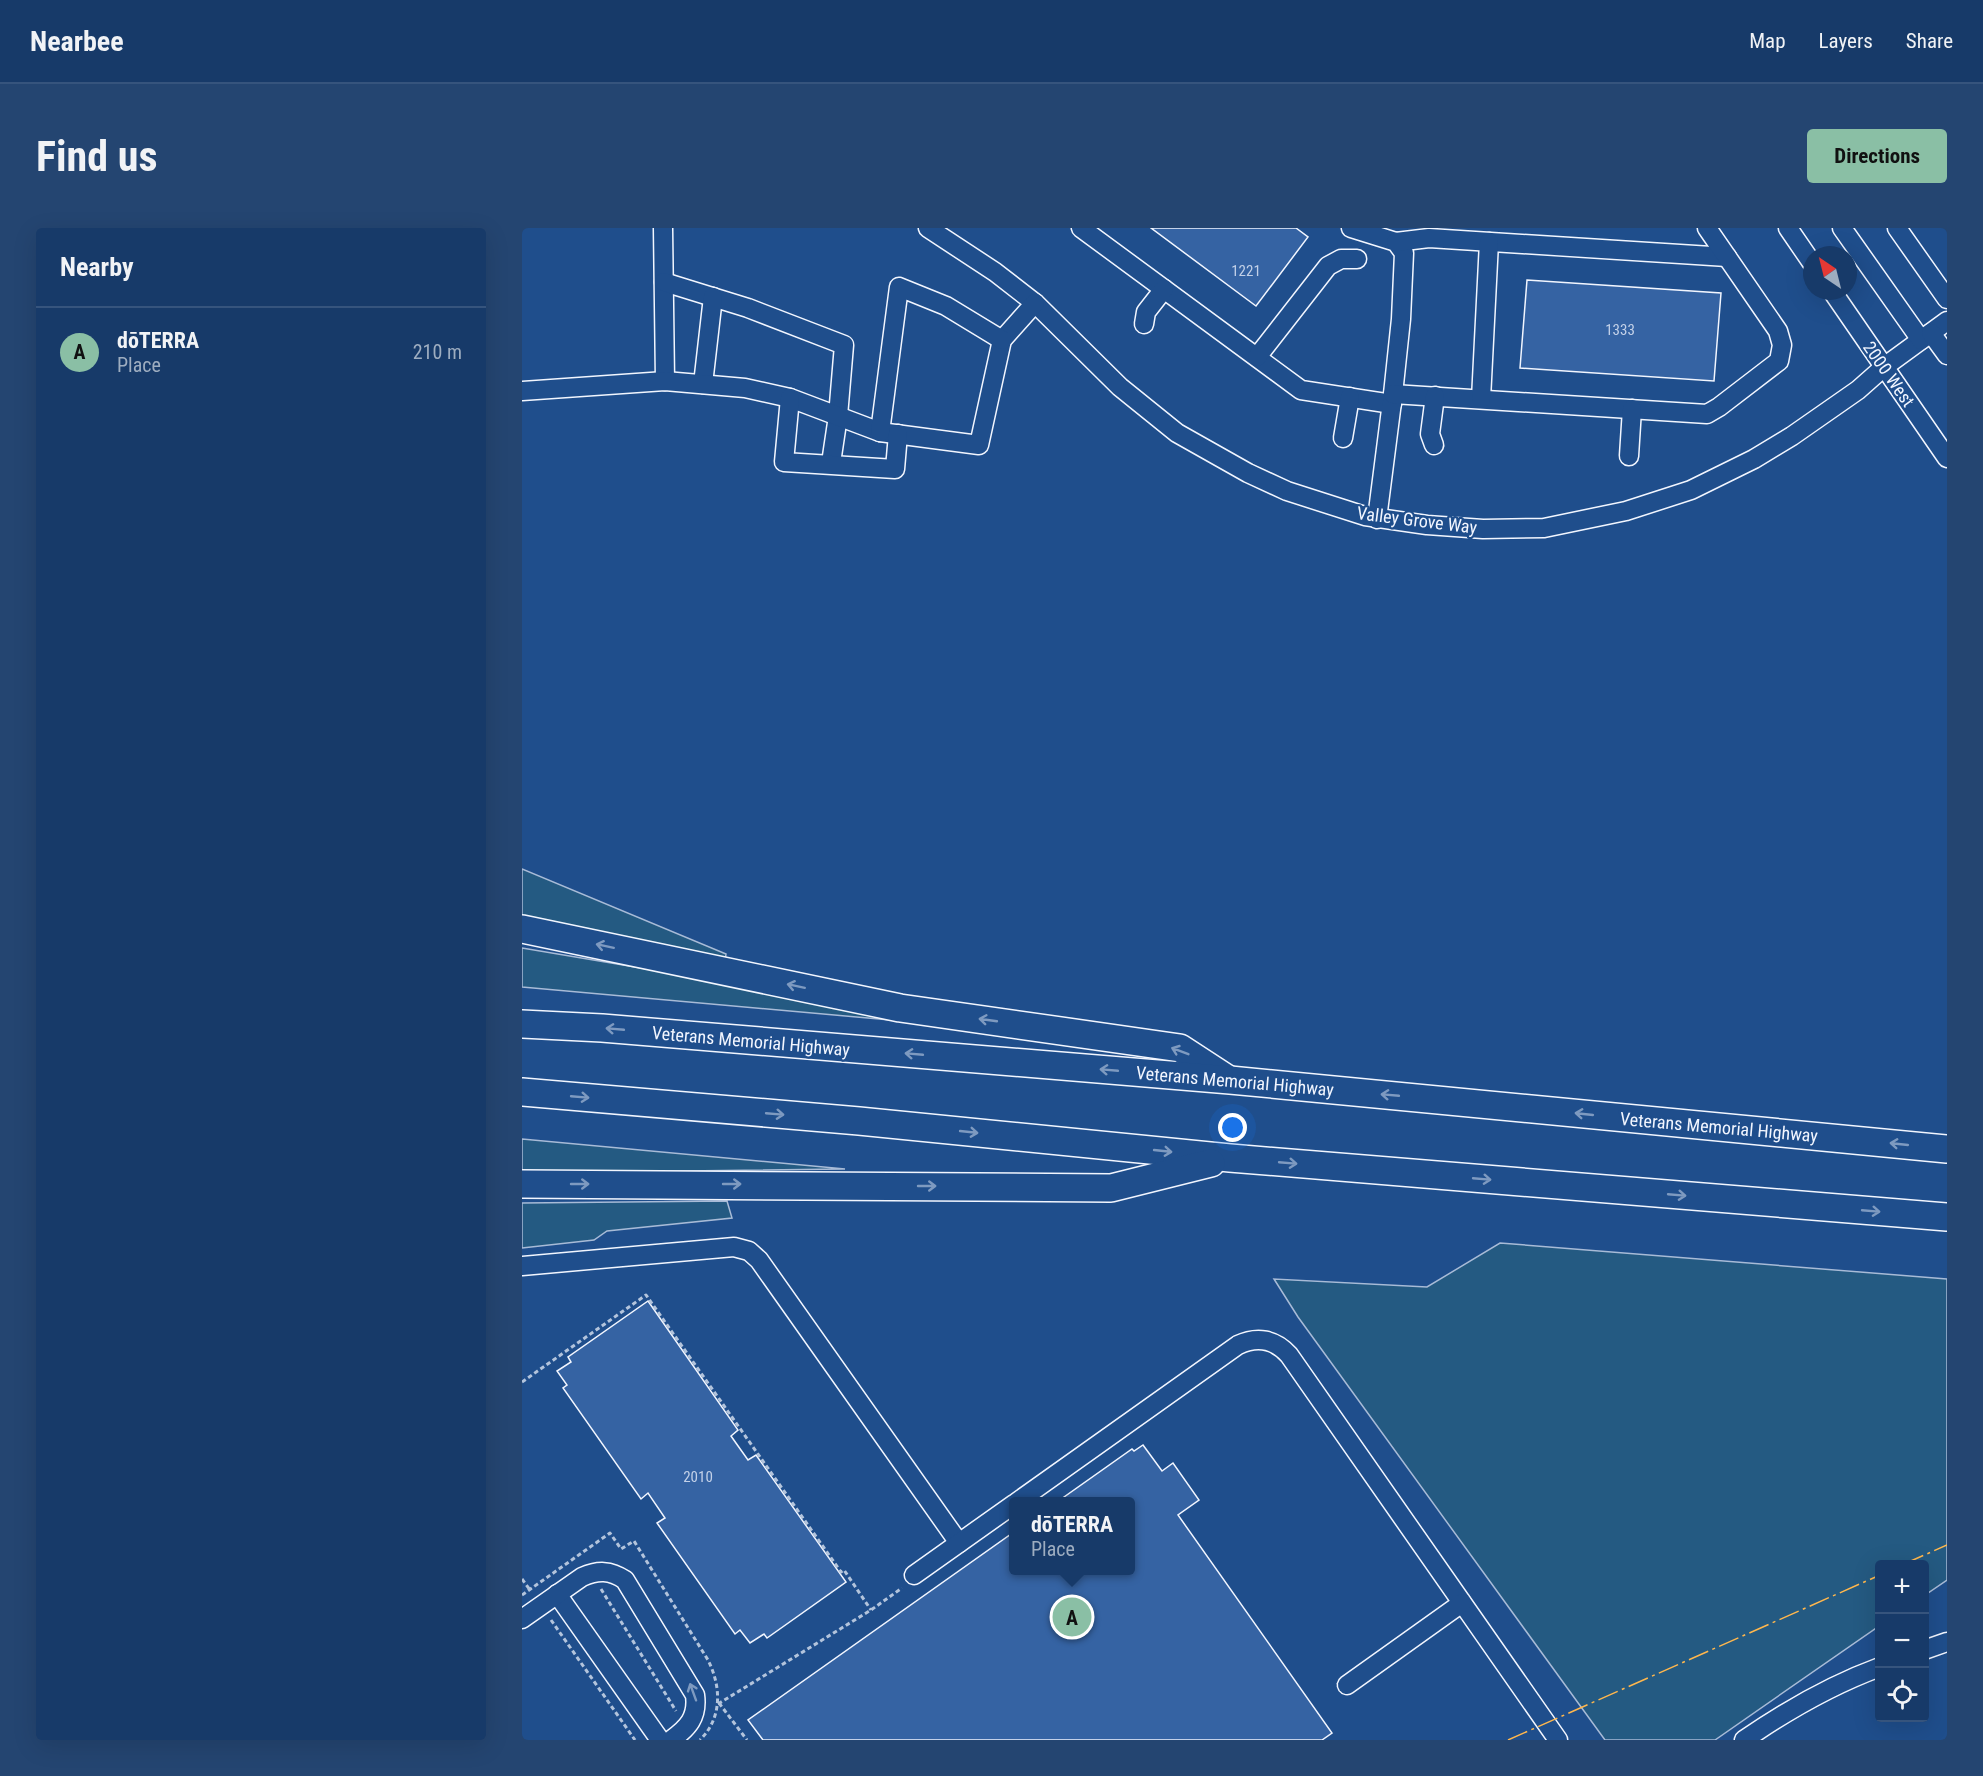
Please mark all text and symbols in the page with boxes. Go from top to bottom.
text: Nearbee [30,25,124,58]
text: Map [1749,29,1786,53]
text: Layers [1819,29,1873,53]
text: Share [1906,29,1953,53]
button: Directions [1807,129,1947,183]
text: Find us [36,132,157,181]
north arrow [1803,246,1857,300]
text: Nearby [60,252,134,282]
house number: 1221 [1231,262,1261,280]
house number: 1333 [1605,321,1635,339]
text: dōTERRA [117,328,199,353]
street label: 2000 West [1859,337,1919,411]
text: A [74,340,85,364]
text: 210 m [413,340,462,364]
text: Place [117,353,161,377]
street label: Valley Grove Way [1356,502,1479,538]
one-way arrow [596,940,615,951]
one-way arrow [787,980,806,991]
one-way arrow [978,1014,998,1025]
street label: Veterans Memorial Highway [651,1022,851,1060]
one-way arrow [606,1024,626,1035]
one-way arrow [1171,1044,1189,1055]
one-way arrow [905,1048,925,1059]
street label: Veterans Memorial Highway [1135,1062,1335,1100]
one-way arrow [1099,1064,1119,1075]
one-way arrow [1380,1089,1400,1100]
one-way arrow [570,1092,590,1103]
one-way arrow [1574,1108,1594,1119]
street label: Veterans Memorial Highway [1619,1108,1819,1146]
one-way arrow [764,1109,784,1120]
your location [1218,1113,1247,1142]
one-way arrow [958,1127,978,1138]
one-way arrow [1890,1138,1909,1149]
one-way arrow [1152,1146,1172,1157]
one-way arrow [1278,1158,1298,1169]
one-way arrow [1472,1174,1492,1185]
one-way arrow [570,1178,590,1190]
one-way arrow [721,1179,741,1190]
one-way arrow [916,1180,936,1192]
one-way arrow [1666,1190,1686,1201]
one-way arrow [1861,1206,1881,1217]
house number: 2010 [683,1468,713,1486]
popup [1009,1497,1135,1575]
text: dōTERRA [1031,1512,1113,1537]
text: Place [1031,1537,1075,1561]
map controls [1875,1560,1929,1722]
button: + [1875,1560,1929,1614]
pin: A [1052,1594,1092,1640]
button: − [1875,1614,1929,1668]
button: locate [1875,1668,1929,1722]
one-way arrow [686,1684,697,1702]

